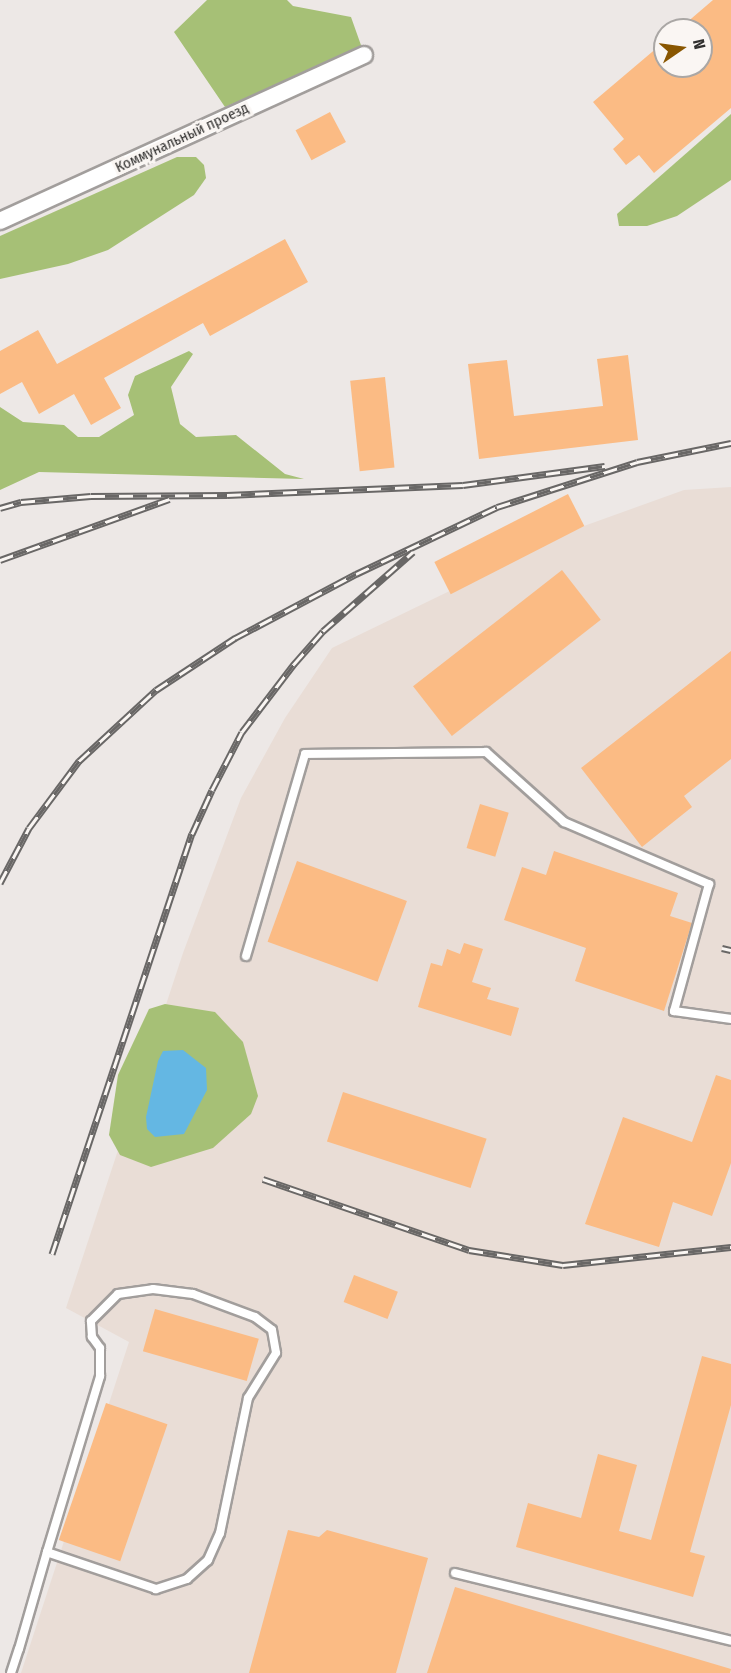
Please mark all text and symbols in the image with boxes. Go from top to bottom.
north arrow [653,18,713,78]
text: N [689,37,709,51]
street label: Коммунальный проезд [112,99,252,177]

